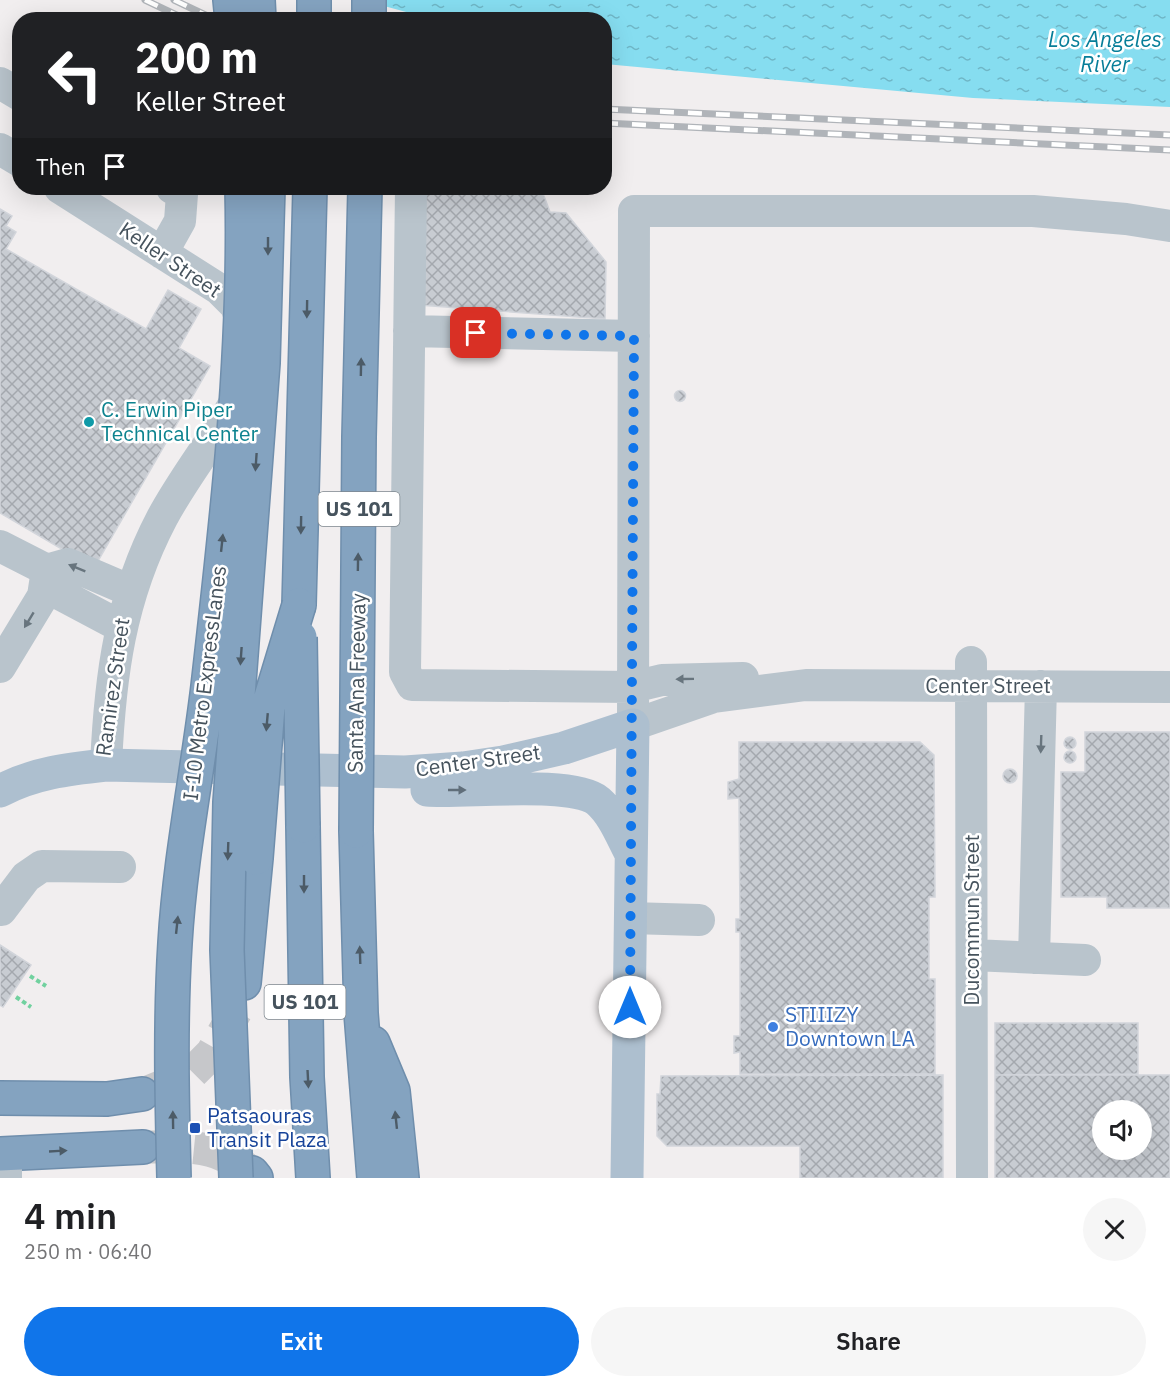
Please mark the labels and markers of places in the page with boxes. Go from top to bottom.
pin [450,307,501,358]
place label: C. Erwin Piper Technical Center [101,395,259,447]
marker: C. Erwin Piper Technical Center [82,415,96,429]
place label: STIIIZY Downtown LA [785,1000,915,1052]
marker: STIIIZY Downtown LA [766,1020,780,1034]
place label: Patsaouras Transit Plaza [207,1101,327,1153]
marker: Patsaouras Transit Plaza [188,1121,202,1135]

